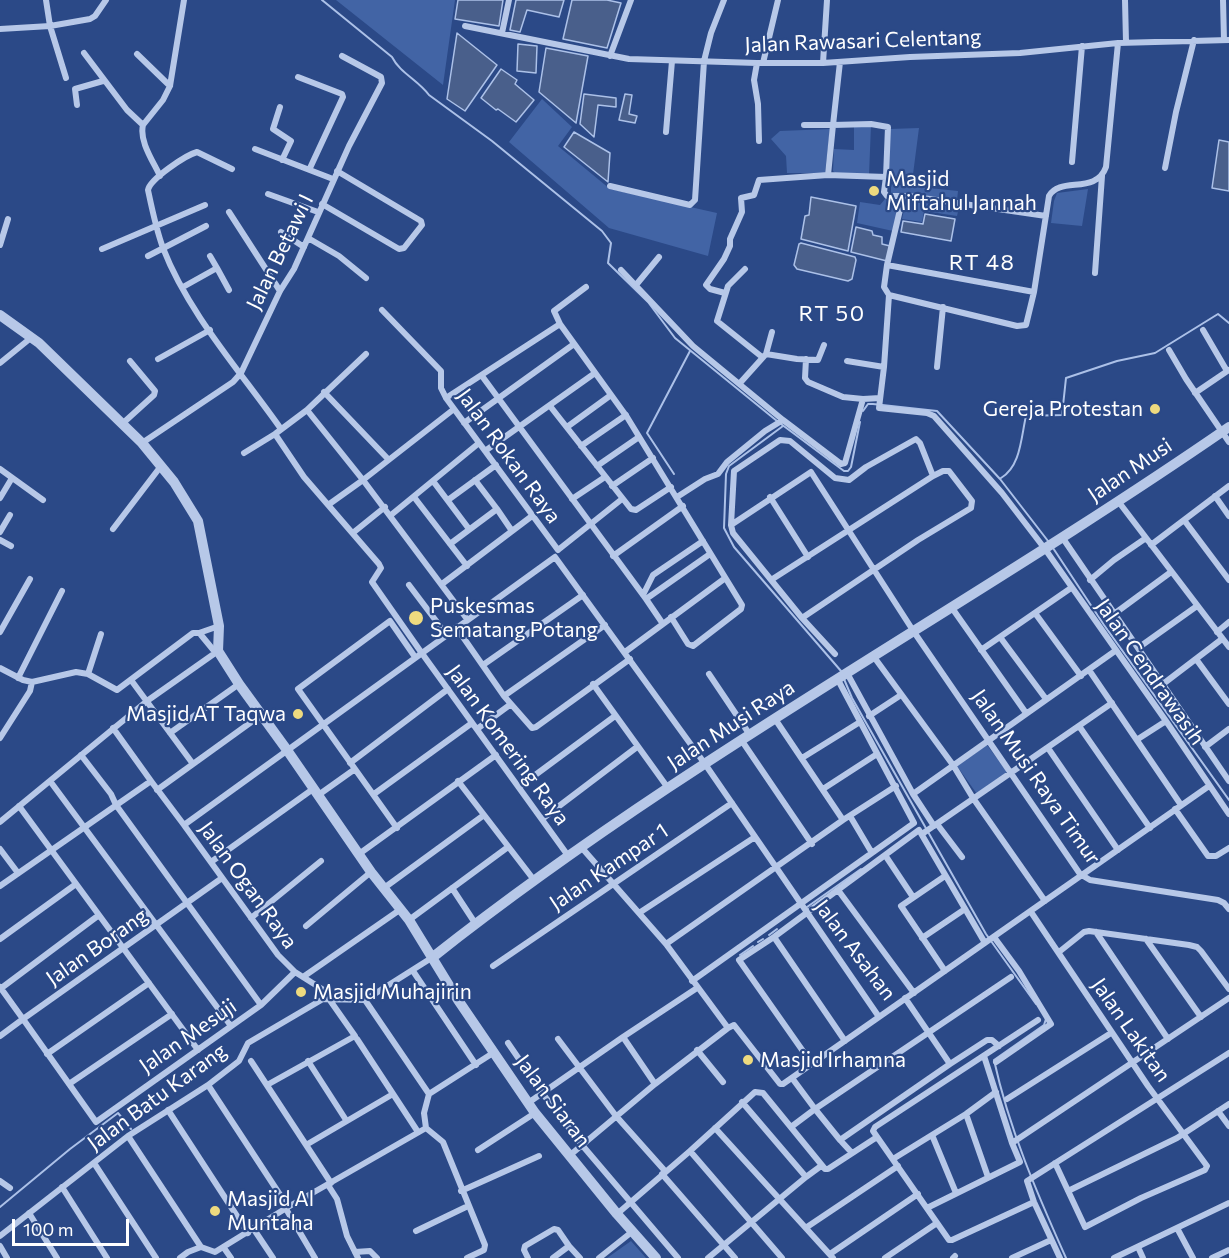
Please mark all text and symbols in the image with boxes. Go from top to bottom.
street label: Jalan Rawasari Celentang [744,24,982,58]
place label: Masjid Miftahul Jannah [886,166,1037,216]
marker: Masjid Miftahul Jannah [867,184,881,198]
street label: Jalan Betawi I [241,190,319,314]
district label: RT 48 [949,250,1015,276]
district label: RT 50 [798,301,866,327]
street label: Jalan Rokan Raya [452,384,566,528]
place label: Gereja Protestan [983,396,1143,422]
marker: Gereja Protestan [1148,402,1162,416]
street label: Jalan Musi [1083,433,1177,507]
place label: Puskesmas Sematang Potang [430,593,598,643]
street label: Jalan Cendrawasih [1090,594,1210,750]
marker: Puskesmas Sematang Potang [407,609,425,627]
street label: Jalan Komering Raya [441,660,575,830]
street label: Jalan Musi Raya [663,675,799,775]
street label: Jalan Musi Raya Timur [966,685,1106,869]
place label: Masjid AT Taqwa [126,701,286,727]
marker: Masjid AT Taqwa [291,707,305,721]
street label: Jalan Ogan Raya [193,816,303,954]
street label: Jalan Kampar 1 [545,818,673,916]
street label: Jalan Asahan [809,895,901,1005]
street label: Jalan Borang [41,903,153,991]
street label: Jalan Lakitan [1086,973,1176,1087]
place label: Masjid Muhajirin [313,979,472,1005]
marker: Masjid Muhajirin [294,985,308,999]
street label: Jalan Mesuji [135,993,241,1079]
street label: Jalan Batu Karang [82,1038,232,1156]
place label: Masjid Irhamna [760,1047,906,1073]
street label: Jalan Siaran [510,1050,596,1152]
marker: Masjid Irhamna [741,1053,755,1067]
place label: Masjid Al Muntaha [227,1186,314,1236]
marker: Masjid Al Muntaha [208,1204,222,1218]
scale bar [15,1207,132,1245]
text: 100 m [23,1218,73,1240]

